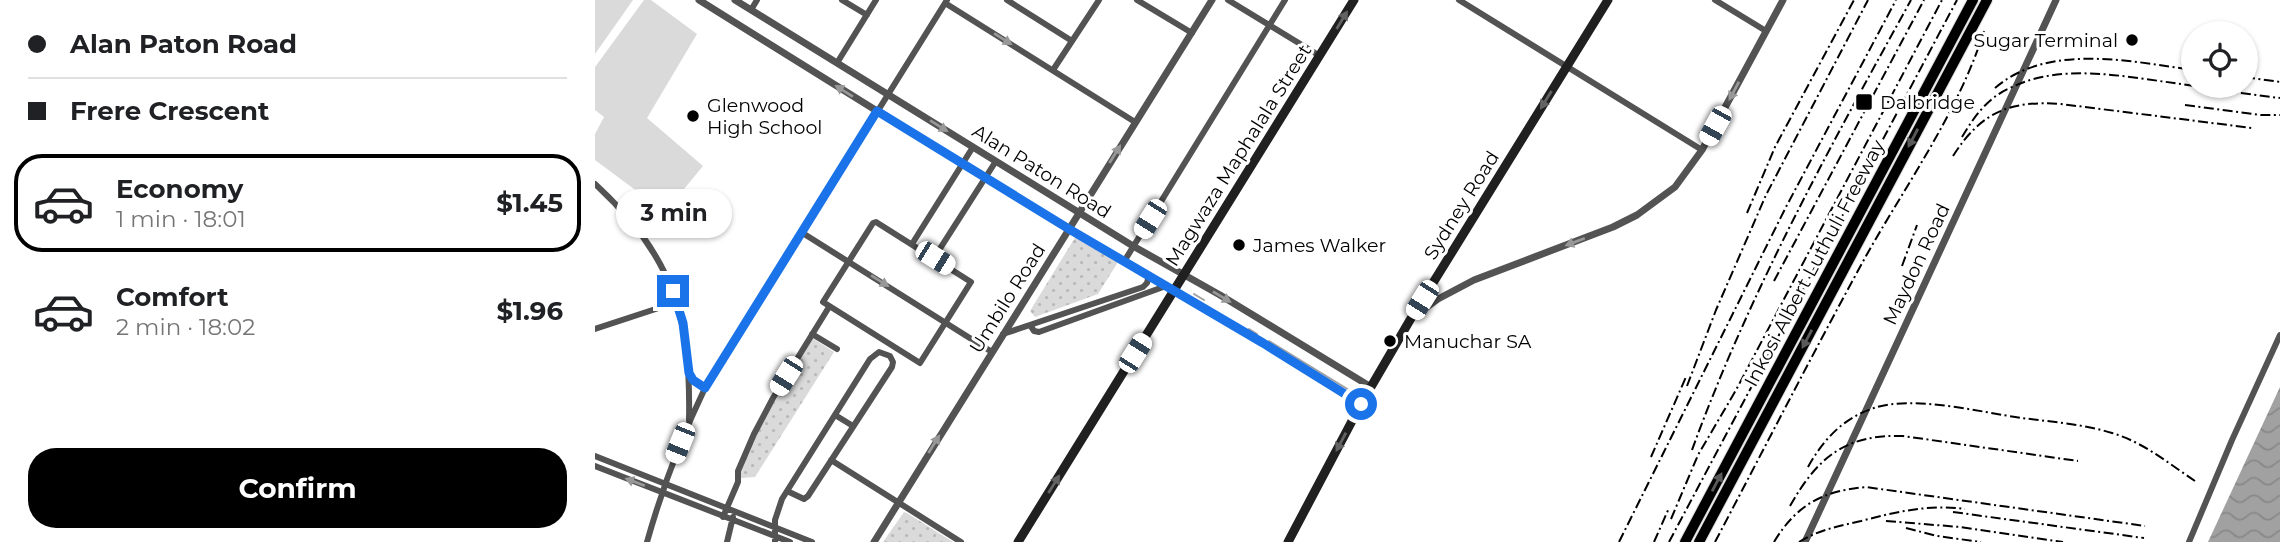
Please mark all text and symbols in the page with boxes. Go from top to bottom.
one-way arrow [1335,10,1348,29]
map controls [2181,21,2258,98]
button: locate [2181,21,2258,98]
text: Alan Paton Road [70,28,297,60]
place label: Sugar Terminal [1973,29,2118,52]
marker: Sugar Terminal [2124,32,2140,48]
one-way arrow [994,33,1013,46]
street label: Magwaza Maphalala Street [1161,40,1316,270]
one-way arrow [1728,81,1740,101]
one-way arrow [834,84,853,97]
one-way arrow [1540,90,1553,109]
place label: Dalbridge [1880,91,1975,114]
marker: Dalbridge [1854,92,1874,112]
place label: Glenwood High School [707,94,822,139]
text: Frere Crescent [70,95,269,127]
car [1696,103,1735,149]
marker: Glenwood High School [685,108,701,124]
one-way arrow [930,119,949,132]
street label: Alan Paton Road [968,120,1115,223]
one-way arrow [1907,128,1919,148]
street label: Inkosi Albert Luthuli Freeway [1739,135,1890,391]
one-way arrow [1109,145,1122,164]
street label: Sydney Road [1419,147,1504,264]
icon: car [32,172,95,235]
text: Economy [116,173,243,205]
text: $1.45 [496,187,563,219]
callout: 3 min [615,190,731,238]
car [1130,196,1171,242]
text: 3 min [640,199,708,227]
street label: Maydon Road [1878,200,1955,329]
text: 1 min · 18:01 [116,205,246,233]
place label: James Walker [1252,234,1386,257]
one-way arrow [1564,236,1585,247]
marker: James Walker [1231,237,1247,253]
car [912,238,959,278]
street label: Umbilo Road [965,239,1050,357]
route end [657,275,689,307]
one-way arrow [870,275,889,288]
car [1402,277,1443,323]
icon: car [32,280,95,343]
text: Comfort [116,281,228,313]
one-way arrow [1213,290,1232,303]
text: $1.96 [497,295,563,327]
text: 2 min · 18:02 [116,313,255,341]
car [1115,330,1156,376]
place label: Manuchar SA [1404,330,1532,353]
one-way arrow [1801,330,1813,349]
marker: Manuchar SA [1382,333,1398,349]
car [766,353,807,399]
route start [1345,388,1377,420]
car [663,420,698,466]
one-way arrow [1336,432,1347,452]
one-way arrow [928,435,941,454]
button: Confirm [28,448,567,528]
one-way arrow [1711,472,1723,492]
one-way arrow [1048,474,1061,494]
one-way arrow [625,476,646,487]

